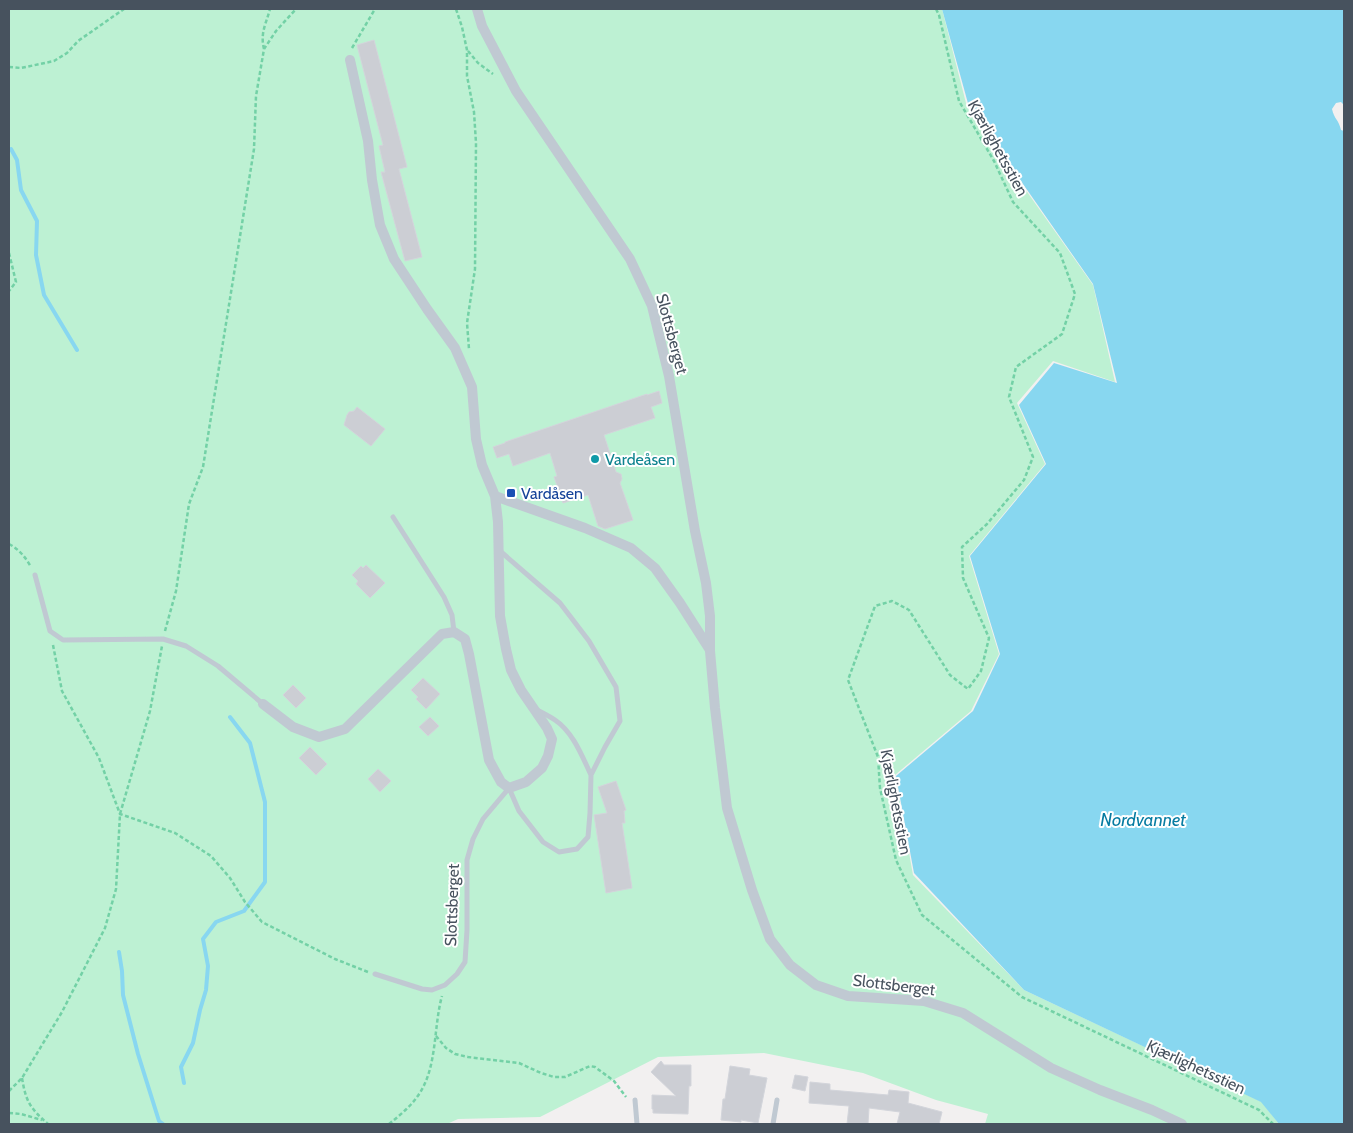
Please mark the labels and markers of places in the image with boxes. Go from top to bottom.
place label: Vardeåsen [605,450,675,469]
marker: Vardeåsen [589,453,601,465]
place label: Vardåsen [521,484,583,503]
marker: Vardåsen [505,487,517,499]

